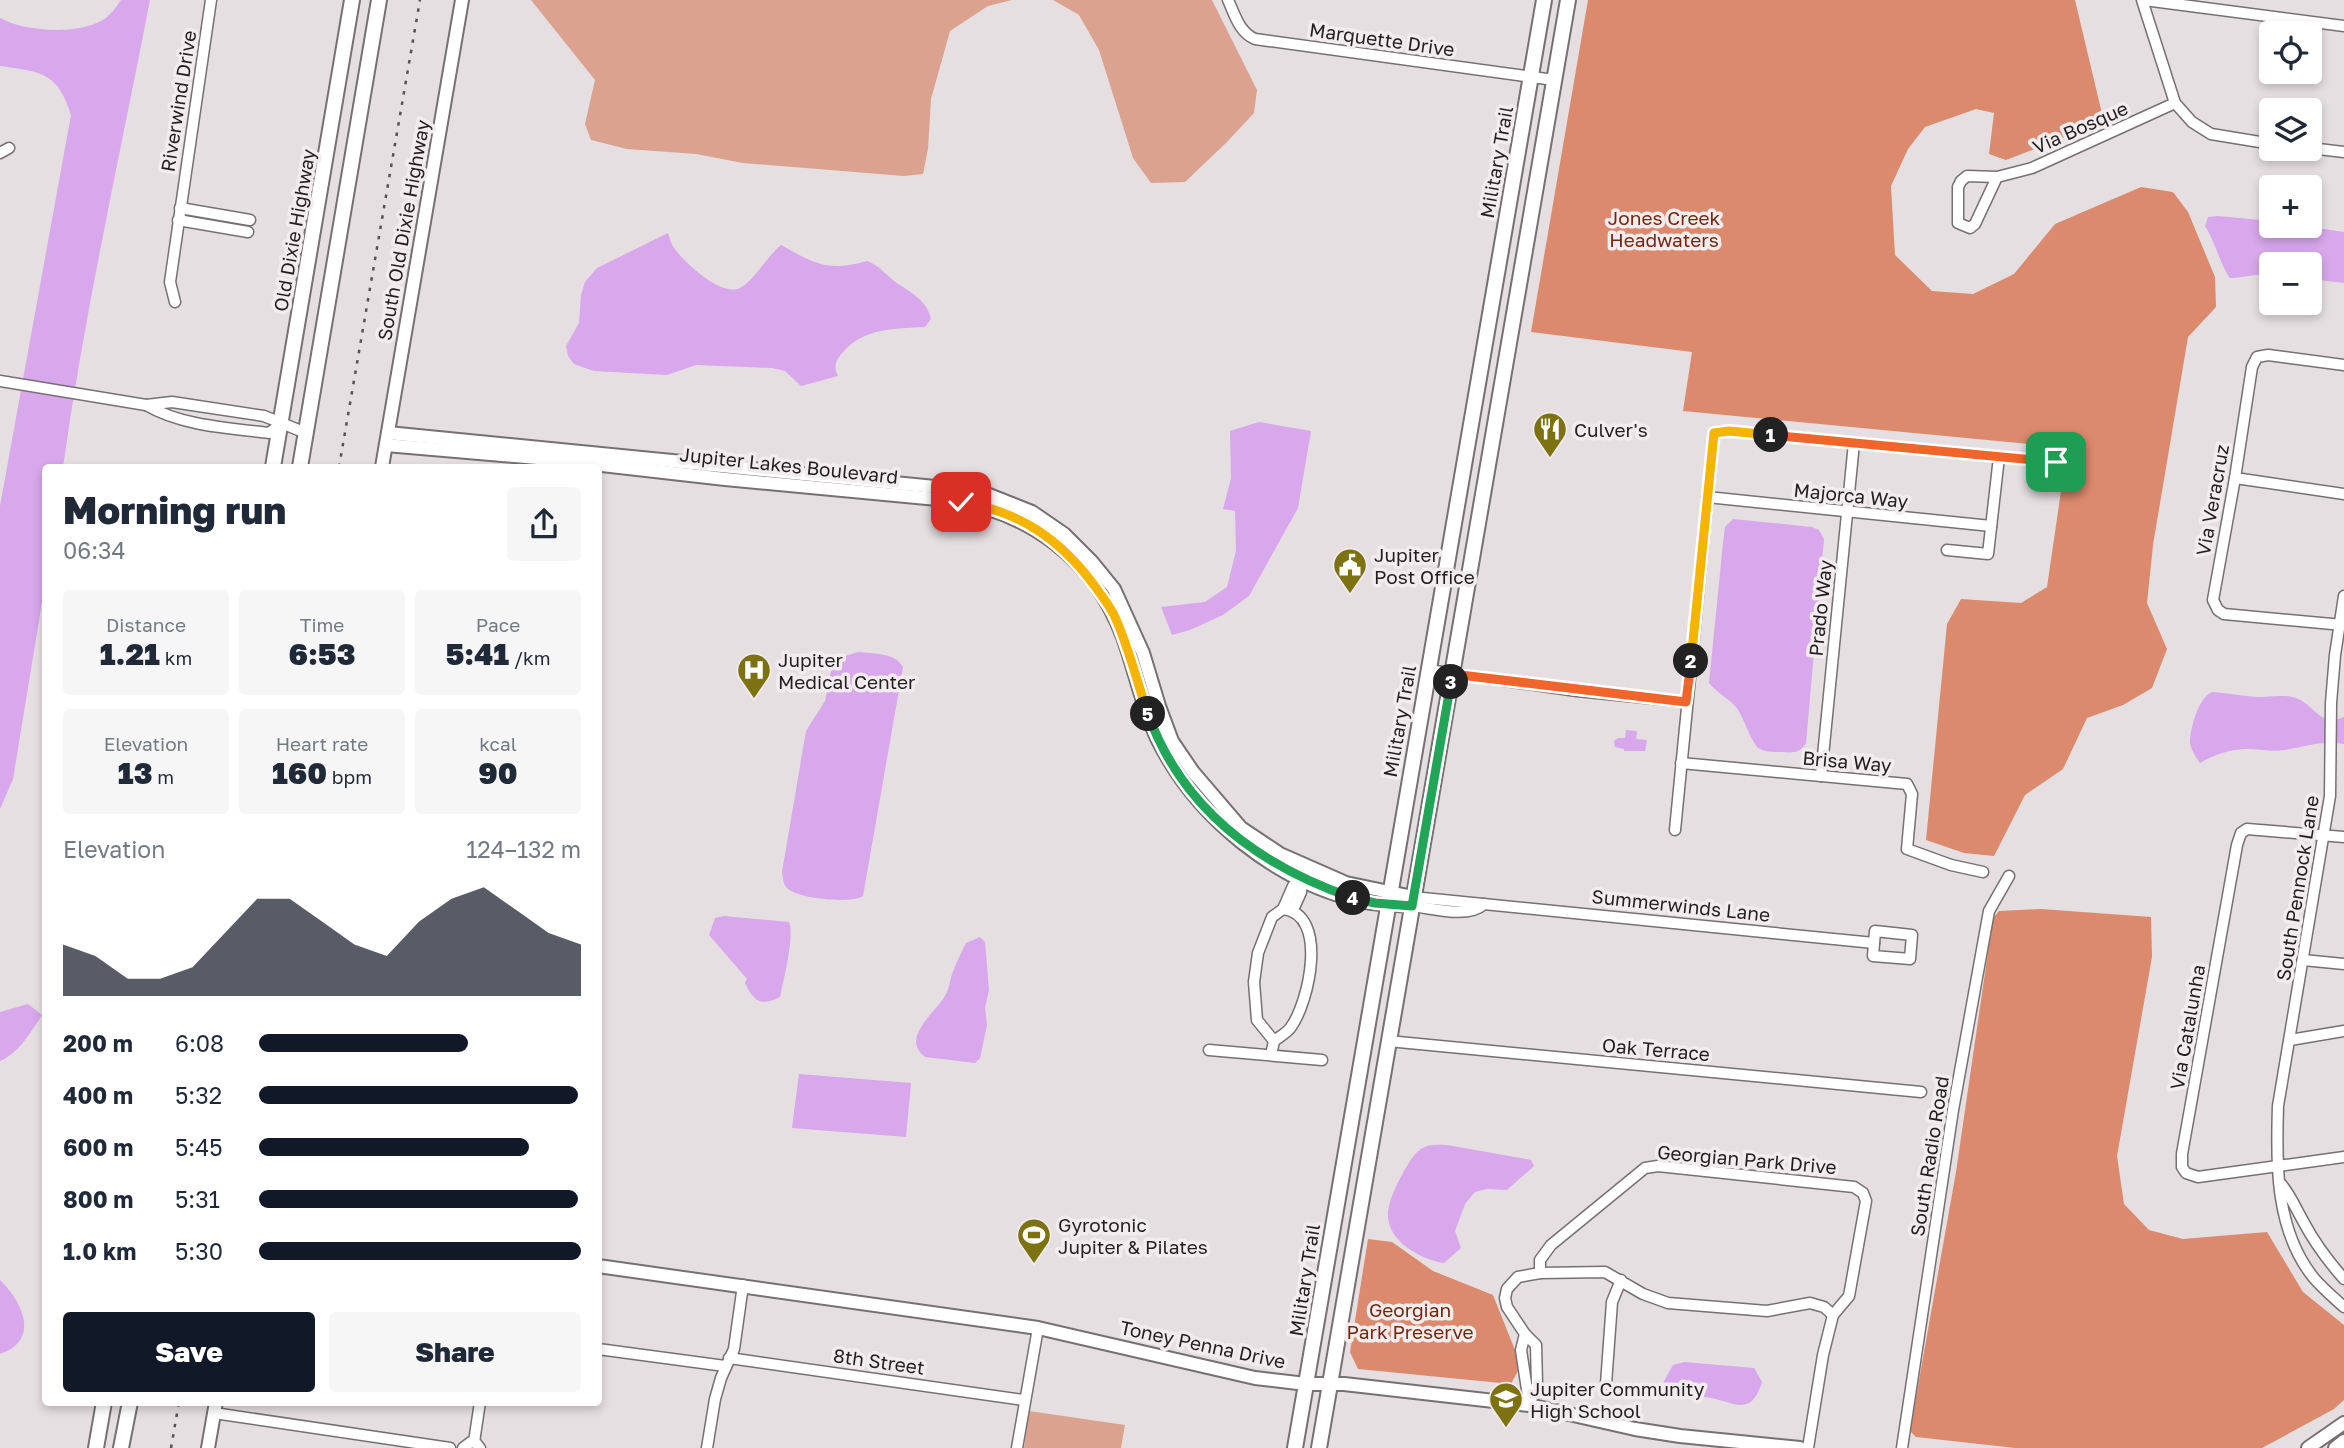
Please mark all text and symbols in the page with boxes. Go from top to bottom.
street label: Marquette Drive [1308,17,1456,61]
map controls [2259,21,2322,315]
button: locate [2259,21,2322,84]
street label: Riverwind Drive [155,29,201,173]
street label: Via Bosque [2029,96,2131,158]
button: layers [2259,98,2322,161]
street label: Military Trail [1475,104,1517,220]
street label: South Old Dixie Highway [372,117,434,342]
street label: Old Dixie Highway [268,147,320,313]
button: + [2259,175,2322,238]
park label: Jones Creek Headwaters [1608,206,1720,251]
button: − [2259,252,2322,315]
restaurant icon: Culver's [1531,410,1569,459]
place label: Culver's [1574,418,1648,441]
pin: 1 [1754,418,1788,452]
text: 1 [1766,423,1775,446]
pin [2026,432,2086,492]
street label: Jupiter Lakes Boulevard [679,442,899,488]
street label: Via Veracruz [2191,442,2233,558]
icon: arrive [2037,443,2075,481]
pin [931,472,991,532]
street label: Majorca Way [1793,478,1910,512]
icon: check [942,483,980,521]
text: Morning run [63,487,286,532]
button: share [507,487,581,561]
text: 06:34 [63,536,126,564]
place label: Jupiter Post Office [1374,543,1475,588]
public building icon: Jupiter Post Office [1331,546,1369,595]
street label: Prado Way [1804,558,1837,657]
text: Distance [106,613,186,636]
text: Time [300,613,344,636]
text: Pace [476,613,520,636]
text: 1.21 [100,636,160,672]
text: 6:53 [288,636,356,672]
text: 5:41 [445,636,509,672]
pin: 2 [1674,644,1708,678]
text: km [160,646,192,669]
text: /km [509,646,551,669]
place label: Jupiter Medical Center [778,648,916,693]
text: 2 [1685,649,1696,672]
hospital icon: Jupiter Medical Center [735,651,773,700]
street label: Military Trail [1378,663,1420,779]
pin: 3 [1434,664,1468,700]
text: 3 [1445,670,1456,693]
pin: 5 [1130,696,1166,732]
text: 5 [1142,702,1153,725]
text: Elevation [104,732,188,755]
text: Heart rate [276,732,368,755]
text: kcal [479,732,517,755]
street label: Brisa Way [1802,746,1893,776]
text: 13 [118,755,153,791]
text: 160 [272,755,327,791]
text: 90 [478,755,518,791]
text: m [153,765,174,788]
text: bpm [327,765,372,788]
street label: South Pennock Lane [2271,794,2323,982]
text: Elevation [63,835,165,863]
text: 124–132 m [466,835,581,863]
pin: 4 [1336,880,1370,916]
street label: Summerwinds Lane [1591,884,1771,926]
text: 4 [1347,886,1358,909]
street label: Via Catalunha [2165,963,2209,1091]
text: 200 m [63,1029,133,1057]
text: 6:08 [175,1029,224,1057]
street label: Oak Terrace [1601,1033,1711,1065]
street label: South Radio Road [1905,1074,1953,1238]
text: 400 m [63,1081,133,1109]
text: 5:32 [175,1081,222,1109]
text: 600 m [63,1133,133,1161]
text: 5:45 [175,1133,223,1161]
street label: Georgian Park Drive [1656,1140,1838,1178]
text: 800 m [63,1185,134,1213]
text: 5:31 [175,1185,220,1213]
place label: Gyrotonic Jupiter & Pilates [1058,1213,1208,1258]
sports icon: Gyrotonic Jupiter & Pilates [1015,1216,1053,1265]
street label: Military Trail [1284,1222,1324,1338]
text: 1.0 km [63,1237,136,1265]
text: 5:30 [175,1237,223,1265]
park label: Georgian Park Preserve [1347,1298,1473,1343]
button: Save [63,1312,315,1392]
button: Share [329,1312,581,1392]
street label: Toney Penna Drive [1118,1315,1288,1373]
street label: 8th Street [832,1343,926,1379]
place label: Jupiter Community High School [1530,1377,1705,1422]
school or university icon: Jupiter Community High School [1487,1380,1525,1429]

